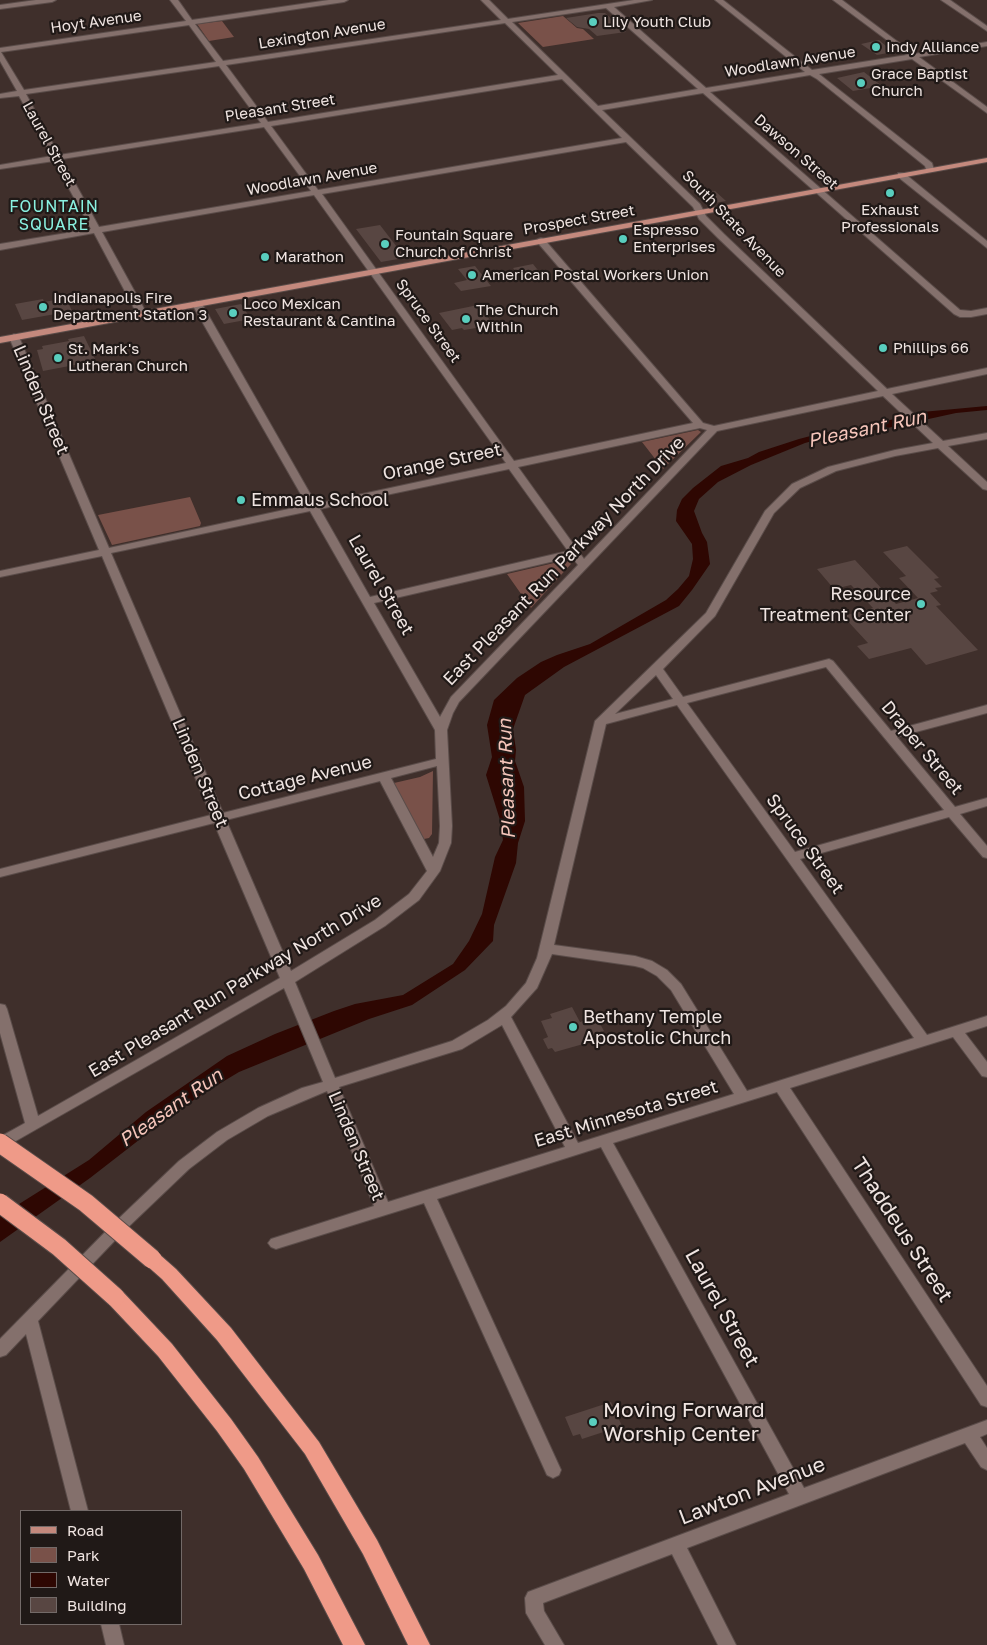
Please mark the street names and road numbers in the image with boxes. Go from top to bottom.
street label: Hoyt Avenue [49,7,143,37]
street label: Lexington Avenue [257,15,387,53]
street label: Woodlawn Avenue [723,43,857,81]
street label: Pleasant Street [224,90,336,126]
street label: Laurel Street [18,99,80,189]
street label: Dawson Street [750,111,842,193]
street label: Woodlawn Avenue [245,159,379,199]
street label: South State Avenue [678,167,790,281]
street label: Prospect Street [522,201,636,239]
street label: Spruce Street [392,276,464,366]
street label: Linden Street [8,342,74,458]
street label: East Pleasant Run Parkway North Drive [439,432,689,690]
street label: Orange Street [381,439,503,485]
street label: Laurel Street [344,531,418,639]
street label: Draper Street [876,697,968,799]
street label: Linden Street [167,715,233,831]
street label: Cottage Avenue [236,751,374,805]
street label: Spruce Street [761,790,849,898]
street label: East Pleasant Run Parkway North Drive [85,890,385,1082]
street label: East Minnesota Street [532,1076,720,1152]
street label: Linden Street [323,1088,389,1204]
street label: Thaddeus Street [846,1153,958,1307]
street label: Laurel Street [679,1245,765,1371]
street label: Lawton Avenue [675,1452,829,1530]

